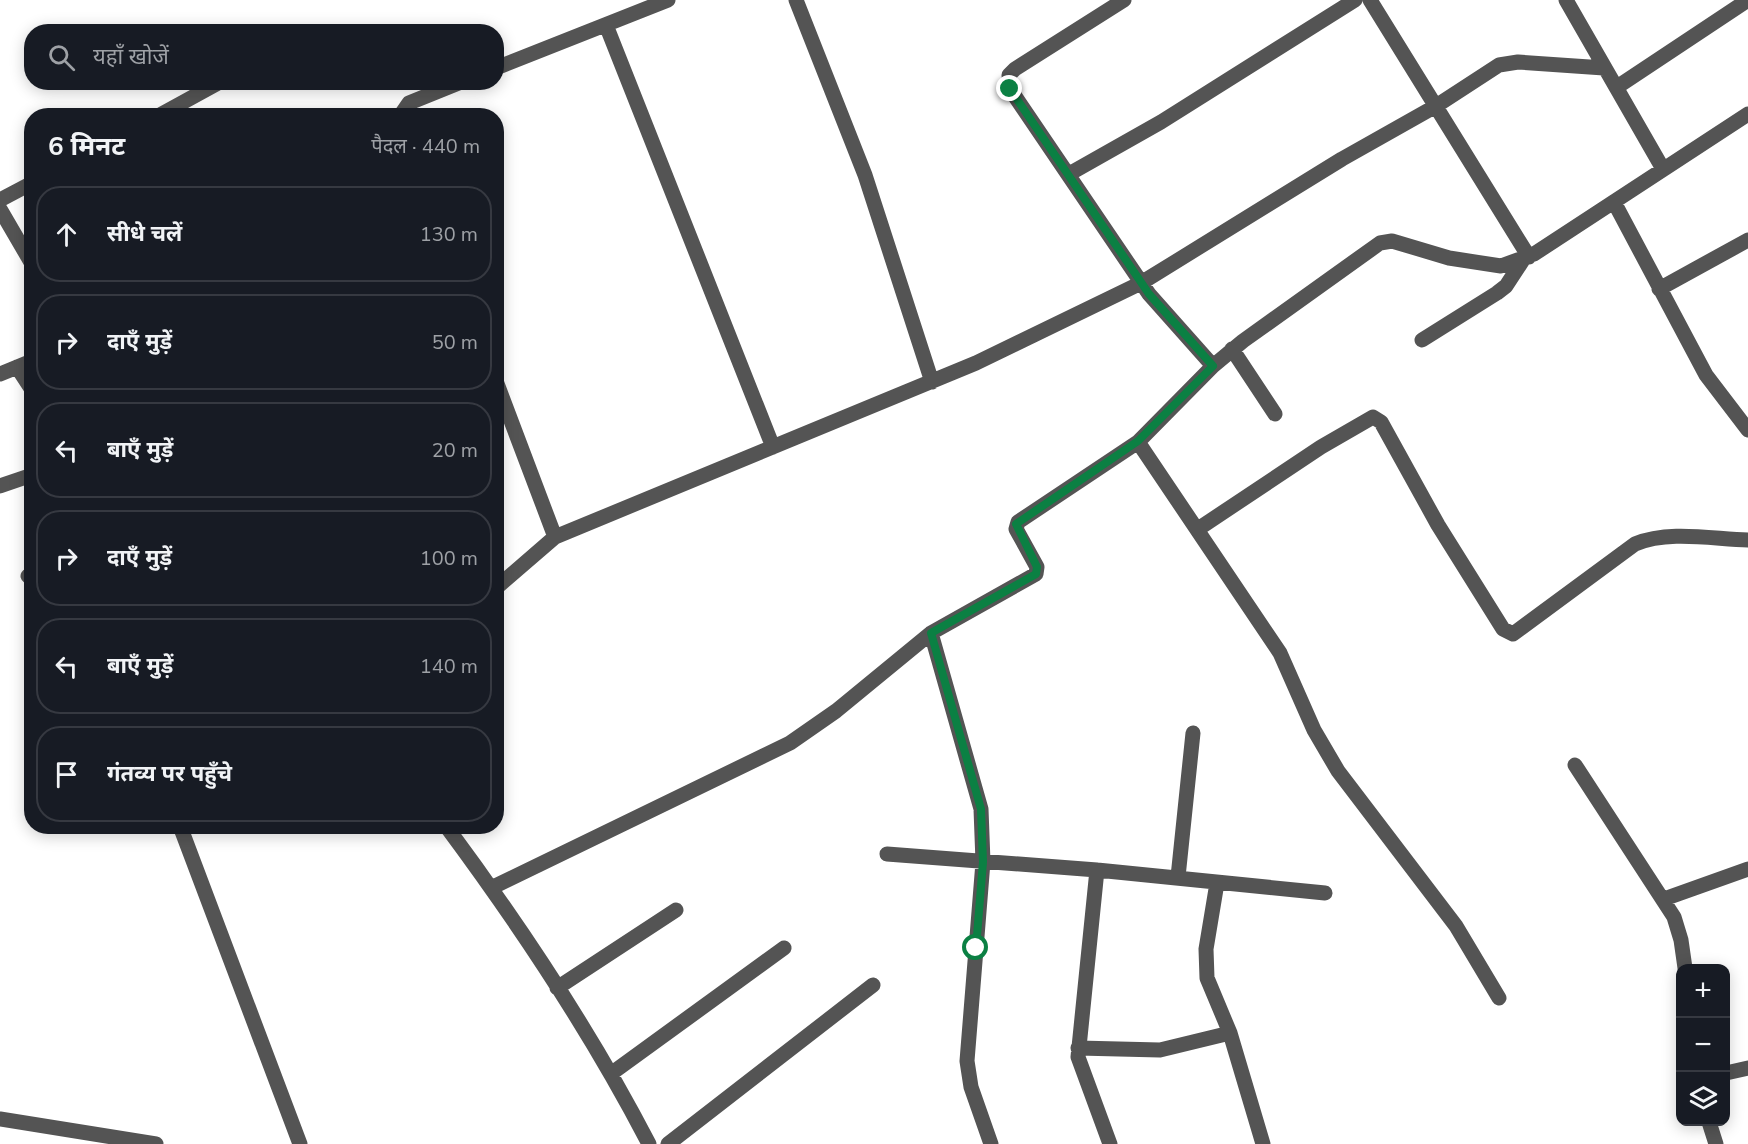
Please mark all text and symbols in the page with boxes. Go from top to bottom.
search box [24,24,504,90]
icon: search [45,41,78,74]
text: यहाँ खोजें [93,42,169,72]
route end [996,75,1022,101]
text: 6 मिनट [48,129,125,164]
text: पैदल · 440 m [371,133,480,160]
icon: ahead [50,218,83,251]
text: सीधे चलें [107,219,182,249]
text: 130 m [420,221,478,248]
icon: right [50,326,83,359]
text: दाएँ मुड़ें [107,327,172,357]
text: 50 m [432,329,478,356]
icon: left [50,434,83,467]
text: बाएँ मुड़ें [107,435,173,465]
text: 20 m [432,437,478,464]
icon: right [50,542,83,575]
text: दाएँ मुड़ें [107,543,172,573]
text: 100 m [420,545,478,572]
icon: left [50,650,83,683]
text: बाएँ मुड़ें [107,651,173,681]
text: 140 m [420,653,478,680]
icon: arrive [50,758,83,791]
text: गंतव्य पर पहुँचे [107,759,232,789]
route start [962,934,988,960]
map controls [1676,964,1730,1126]
button: + [1676,964,1730,1018]
button: − [1676,1018,1730,1072]
button: layers [1676,1072,1730,1126]

